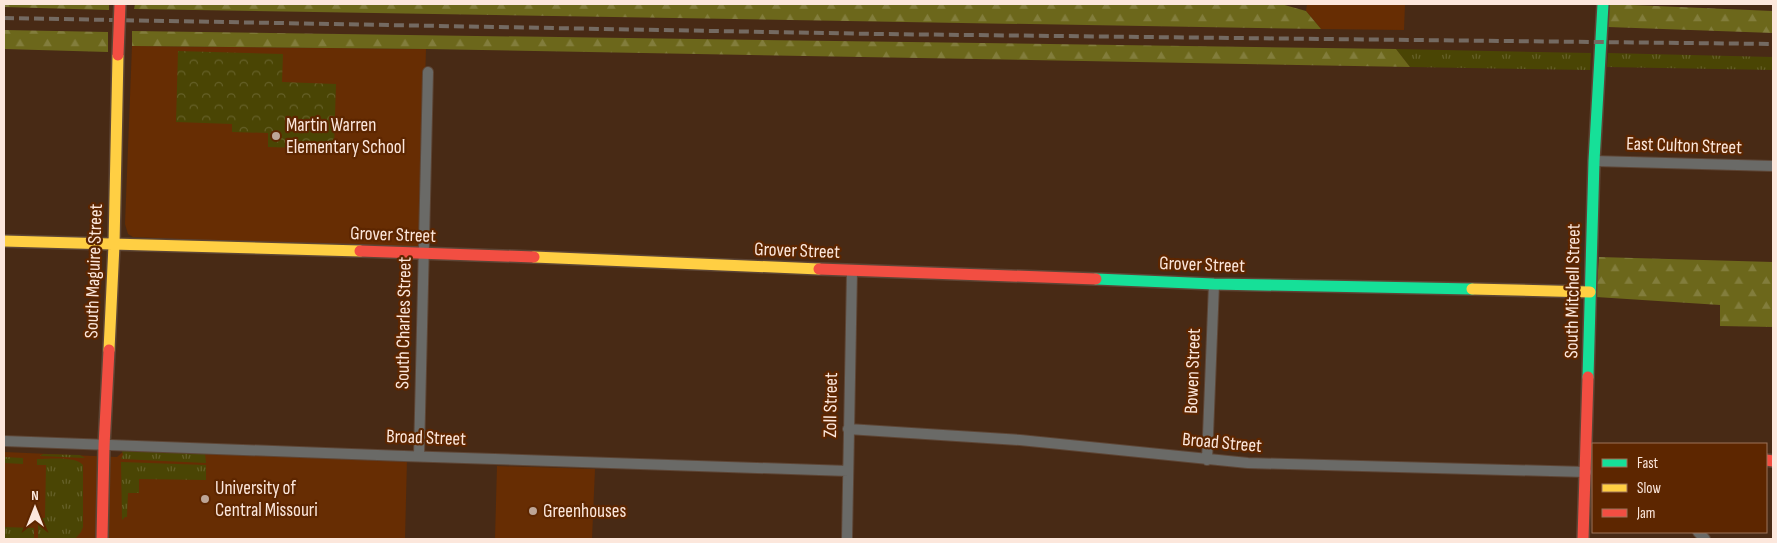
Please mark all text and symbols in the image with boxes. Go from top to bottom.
place label: Martin Warren Elementary School [286,114,405,159]
marker: Martin Warren Elementary School [270,130,282,142]
street label: East Culton Street [1626,132,1743,160]
street label: South Maguire Street [80,203,108,339]
street label: Grover Street [350,222,436,248]
street label: South Mitchell Street [1560,223,1586,359]
street label: Grover Street [754,238,840,264]
street label: Grover Street [1159,252,1245,278]
street label: South Charles Street [391,257,417,389]
street label: Bowen Street [1180,328,1206,414]
street label: Zoll Street [819,372,843,438]
street label: Broad Street [386,425,466,451]
street label: Broad Street [1181,428,1263,458]
legend [1592,443,1767,533]
text: Fast [1637,454,1659,473]
place label: University of Central Missouri [215,477,318,522]
text: Slow [1637,479,1661,498]
north arrow [10,483,60,533]
text: N [31,487,39,504]
marker: University of Central Missouri [199,493,211,505]
place label: Greenhouses [543,500,626,523]
text: Jam [1636,504,1655,523]
marker: Greenhouses [527,505,539,517]

